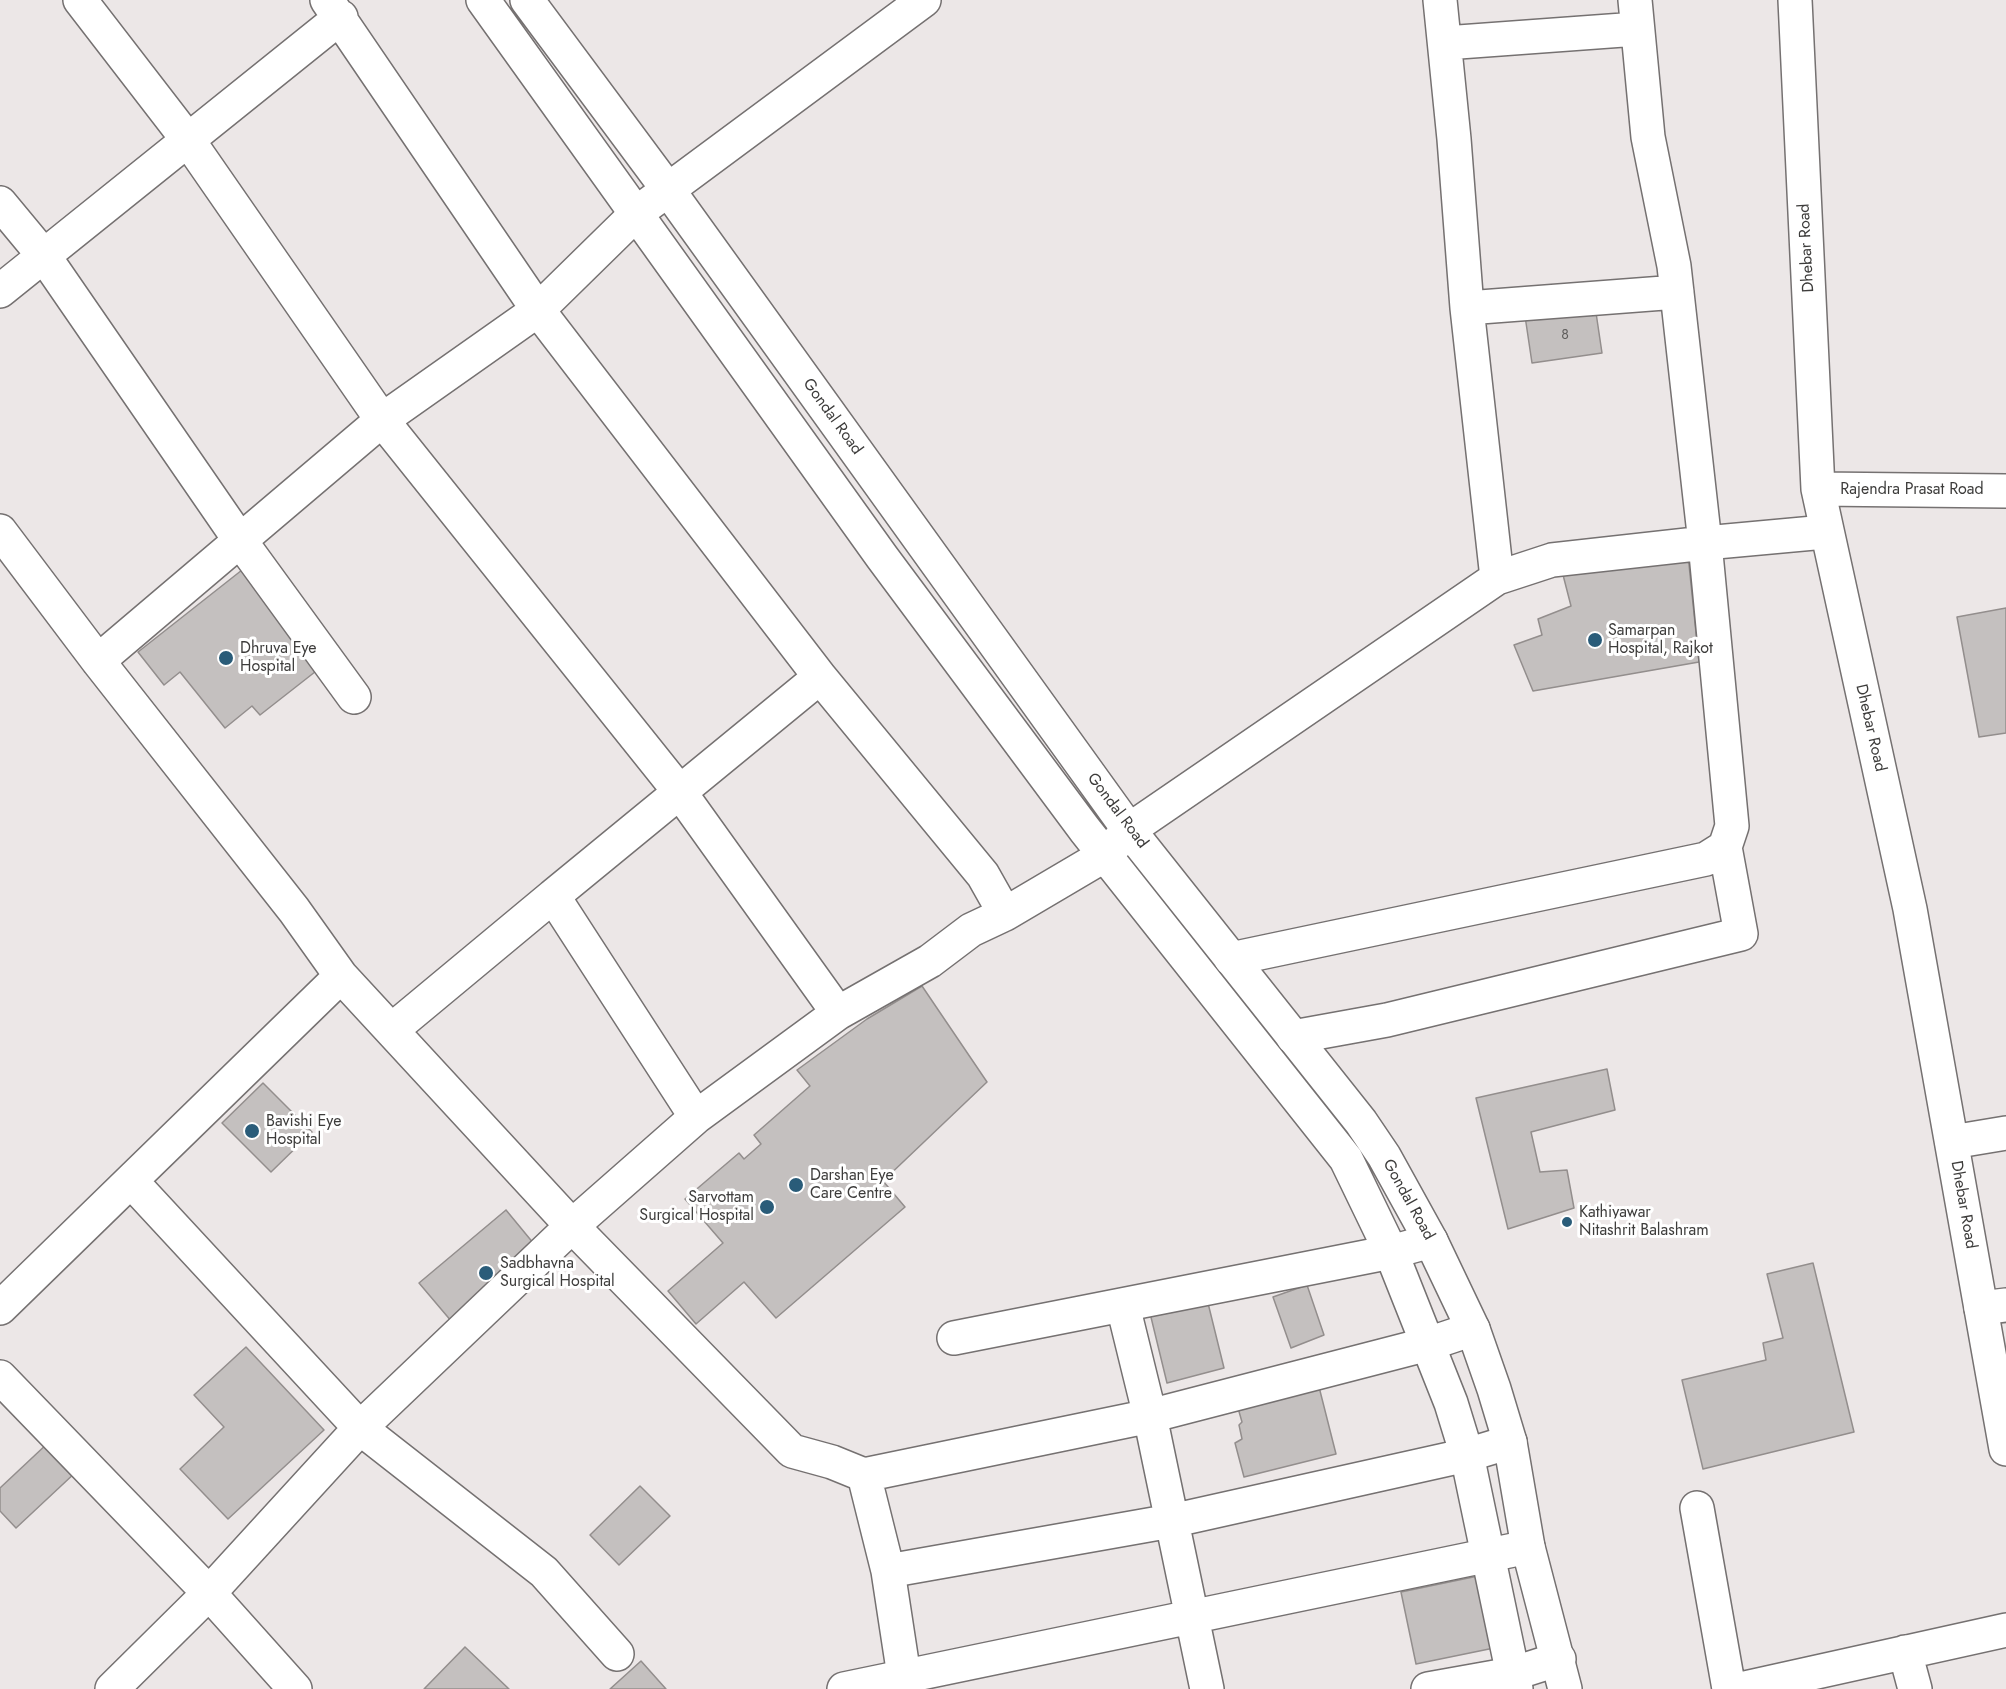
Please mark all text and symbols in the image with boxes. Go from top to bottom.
street label: Dhebar Road [1795,203,1819,293]
house number: 8 [1561,328,1569,344]
street label: Gondal Road [798,375,866,459]
street label: Rajendra Prasat Road [1840,480,1984,500]
place label: Samarpan Hospital, Rajkot [1608,621,1713,659]
marker: Samarpan Hospital, Rajkot [1586,631,1604,649]
place label: Dhruva Eye Hospital [240,639,317,677]
marker: Dhruva Eye Hospital [217,649,235,667]
street label: Dhebar Road [1851,682,1889,774]
street label: Gondal Road [1082,770,1152,852]
place label: Bavishi Eye Hospital [266,1112,341,1150]
marker: Bavishi Eye Hospital [243,1122,261,1140]
street label: Gondal Road [1378,1156,1438,1244]
street label: Dhebar Road [1946,1159,1980,1251]
place label: Darshan Eye Care Centre [810,1166,894,1204]
marker: Darshan Eye Care Centre [787,1176,805,1194]
place label: Sarvottam Surgical Hospital [639,1188,754,1226]
marker: Sarvottam Surgical Hospital [758,1198,776,1216]
place label: Kathiyawar Nitashrit Balashram [1579,1203,1709,1241]
marker: Kathiyawar Nitashrit Balashram [1560,1215,1574,1229]
place label: Sadbhavna Surgical Hospital [500,1254,615,1292]
marker: Sadbhavna Surgical Hospital [477,1264,495,1282]

